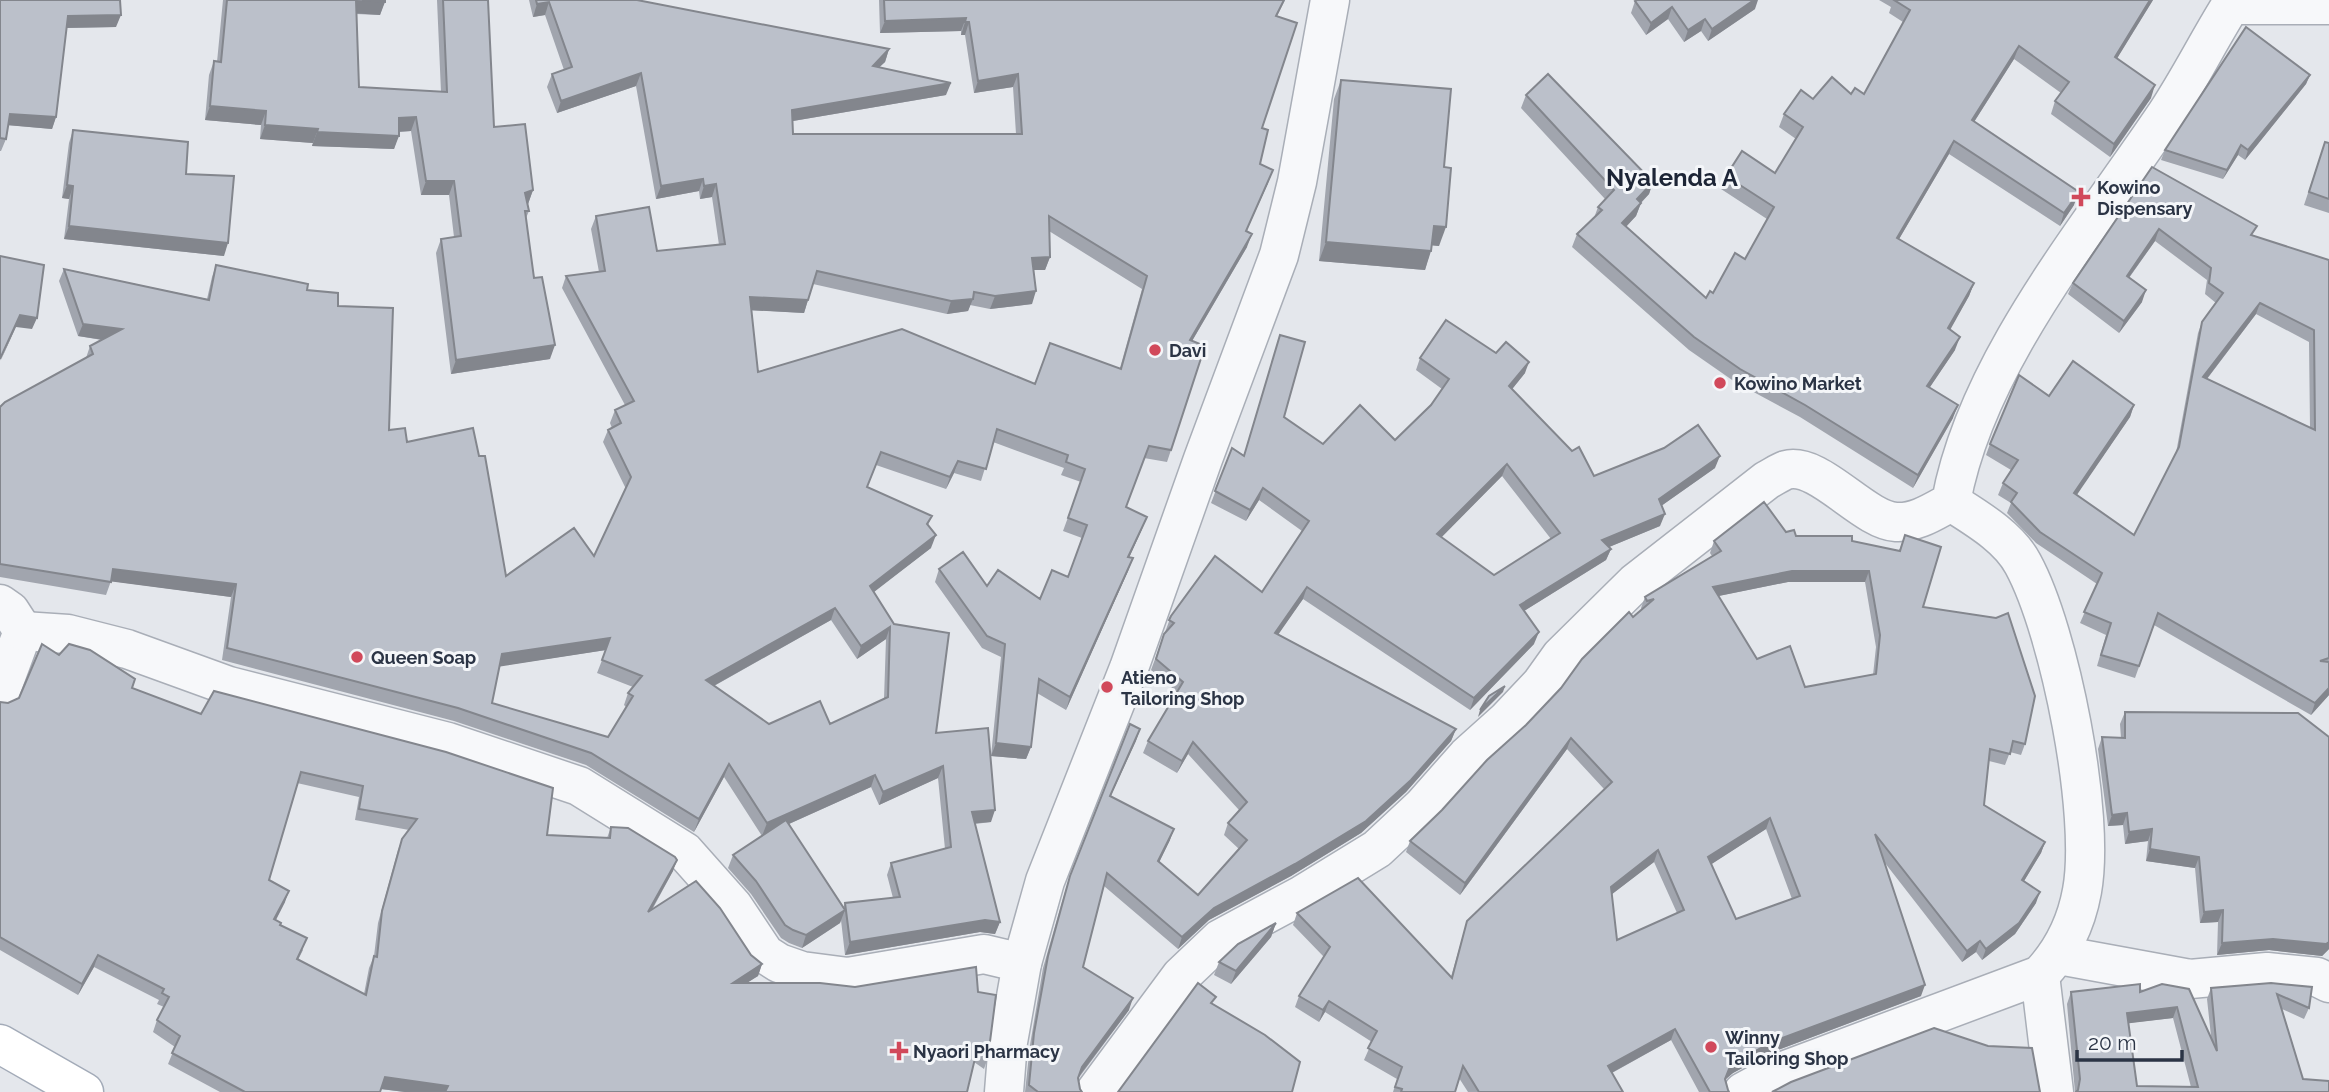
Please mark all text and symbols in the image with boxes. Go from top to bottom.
district label: Nyalenda A [1606,163,1739,192]
place label: Kowino Dispensary [2097,177,2193,219]
marker: Kowino Dispensary [2071,187,2091,207]
place label: Davi [1169,340,1206,361]
marker: Davi [1147,342,1163,358]
place label: Kowino Market [1734,373,1862,394]
marker: Kowino Market [1712,375,1728,391]
place label: Queen Soap [371,647,476,668]
marker: Queen Soap [349,649,365,665]
place label: Atieno Tailoring Shop [1121,667,1244,709]
marker: Atieno Tailoring Shop [1099,679,1115,695]
scale bar [2077,1018,2182,1062]
place label: Winny Tailoring Shop [1725,1027,1848,1069]
text: 20 m [2088,1030,2136,1055]
marker: Winny Tailoring Shop [1703,1039,1719,1055]
place label: Nyaori Pharmacy [913,1041,1060,1062]
marker: Nyaori Pharmacy [891,1043,907,1059]

